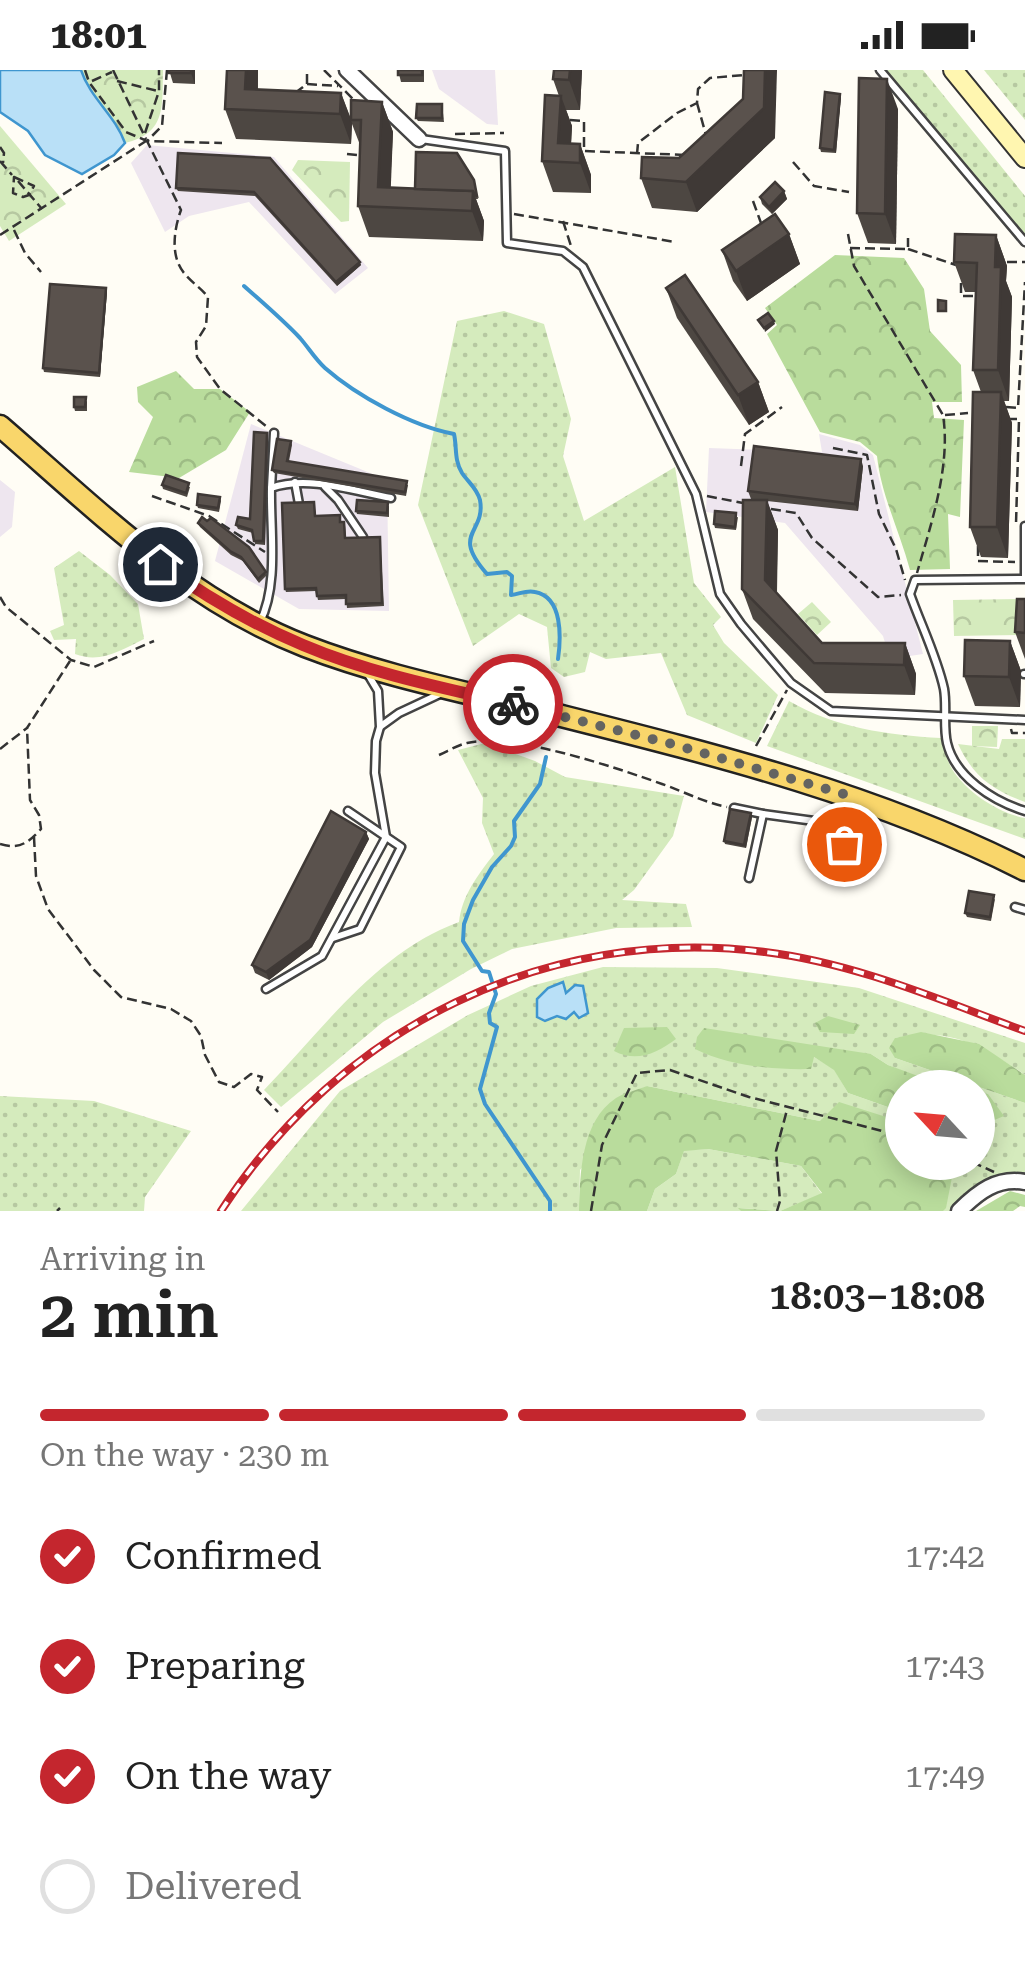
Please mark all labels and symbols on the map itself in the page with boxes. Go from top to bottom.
pin [118,522,203,607]
courier [463,654,563,754]
pin [802,802,887,887]
north arrow [885,1070,995,1180]

